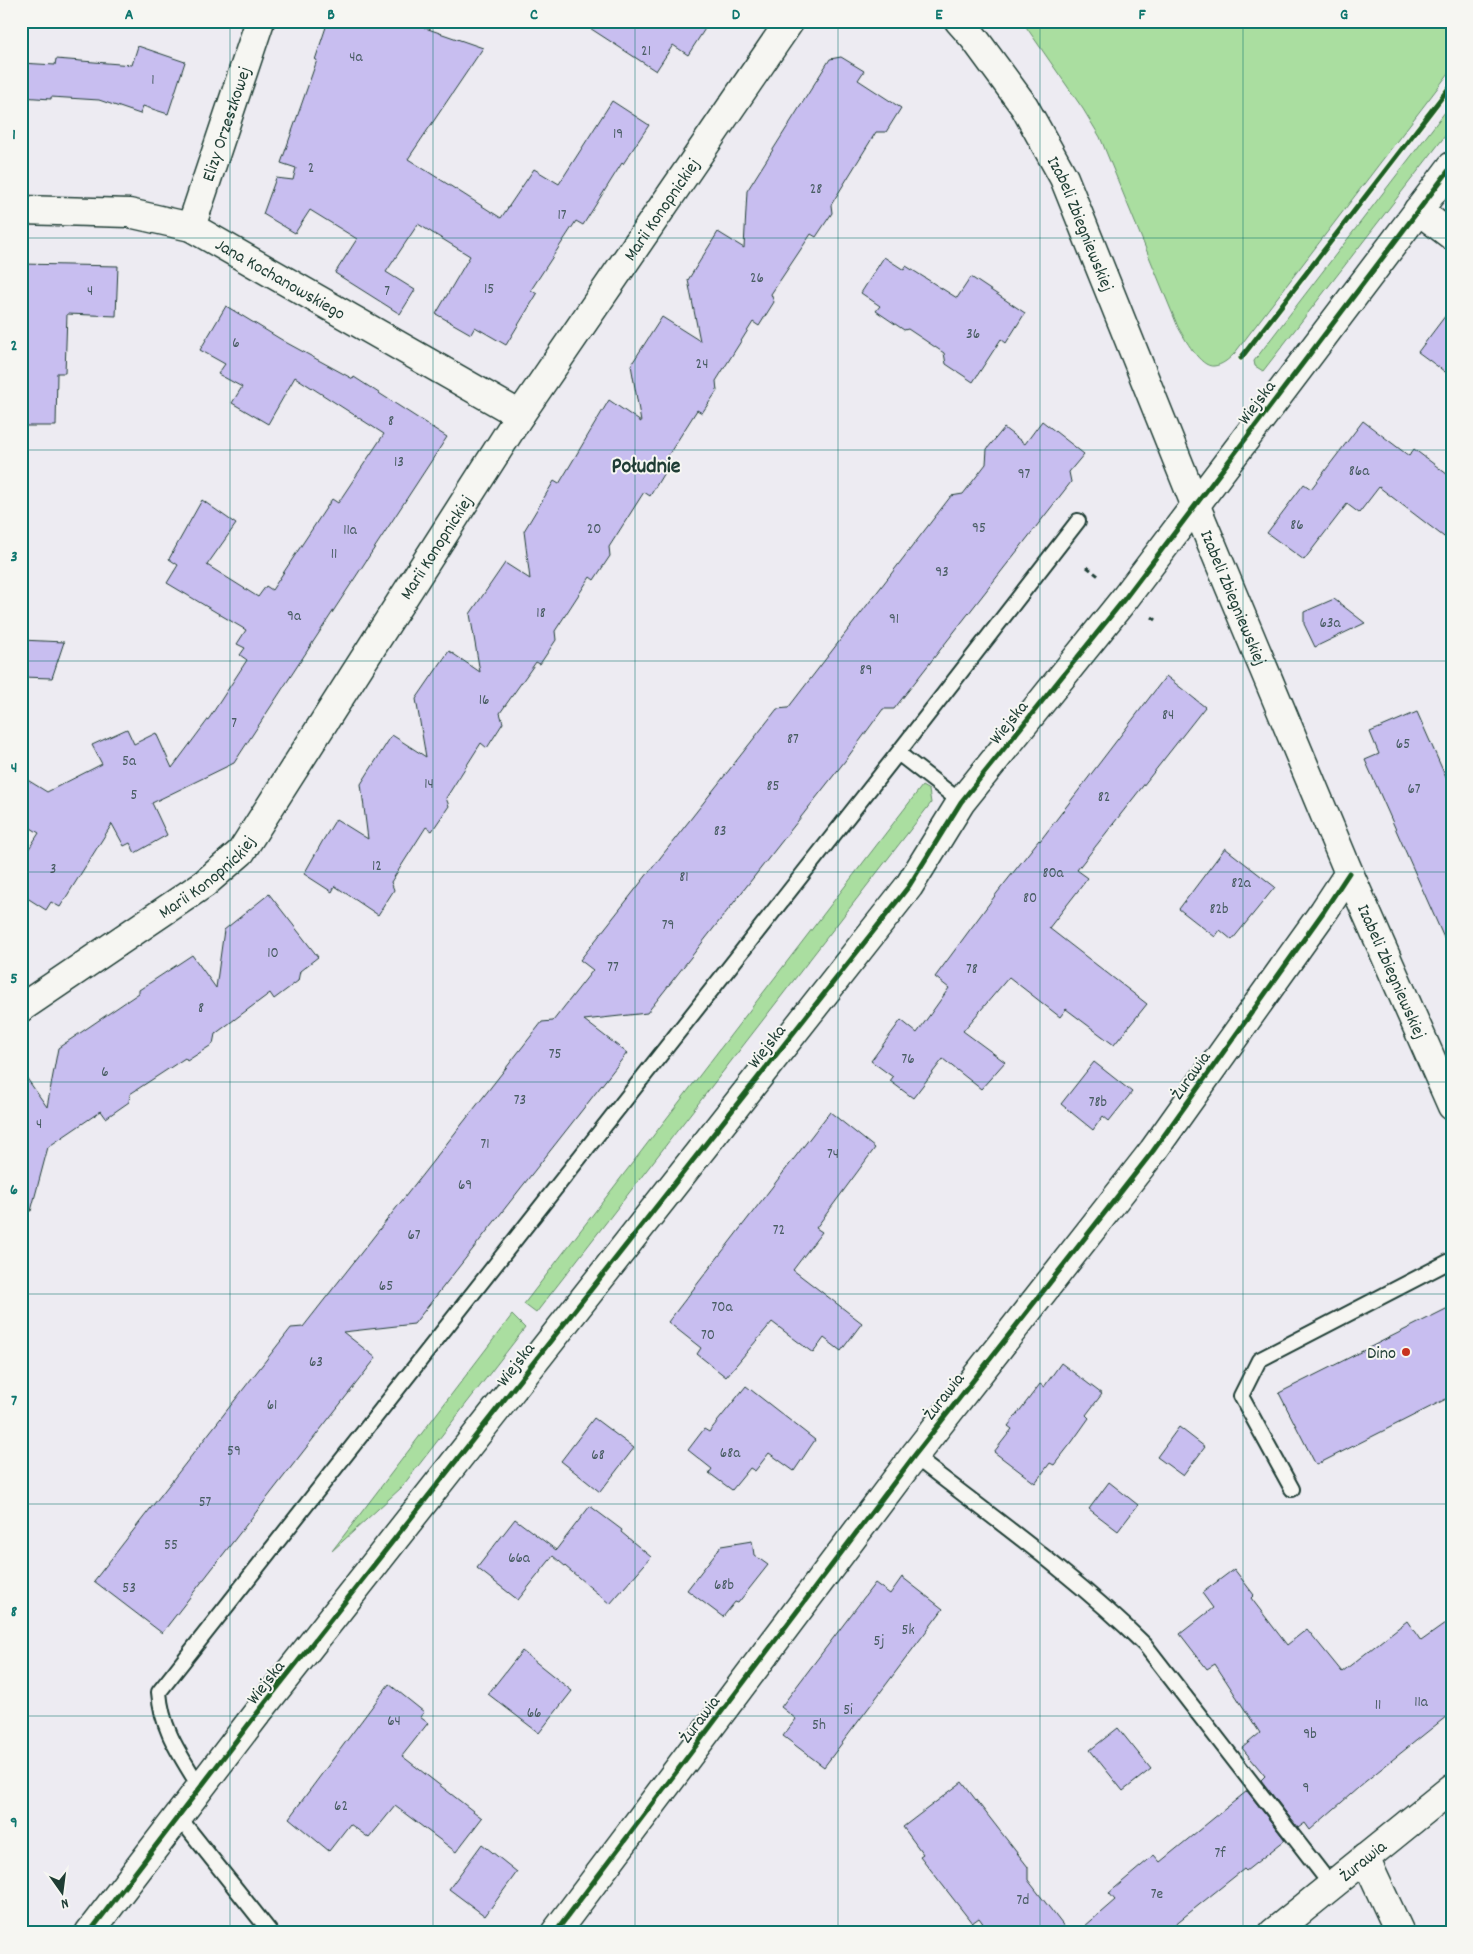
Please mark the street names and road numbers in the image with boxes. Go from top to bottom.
street label: Elizy Orzeszkowej [197,64,259,185]
street label: Izabeli Zbiegniewskiej [1039,152,1118,296]
street label: Marii Konopnickiej [619,154,707,267]
street label: Jana Kochanowskiego [210,233,349,328]
street label: Wiejska [1233,376,1283,431]
street label: Marii Konopnickiej [395,491,481,605]
street label: Izabeli Zbiegniewskiej [1192,527,1271,670]
street label: Wiejska [985,696,1036,751]
street label: Marii Konopnickiej [155,832,263,926]
street label: Izabeli Zbiegniewskiej [1349,901,1431,1044]
street label: Wiejska [743,1020,793,1075]
street label: Żurawia [1166,1047,1218,1106]
street label: Wiejska [492,1338,542,1393]
street label: Żurawia [918,1368,972,1427]
street label: Wiejska [242,1656,292,1711]
street label: Żurawia [675,1691,728,1750]
street label: Żurawia [1335,1835,1393,1889]

